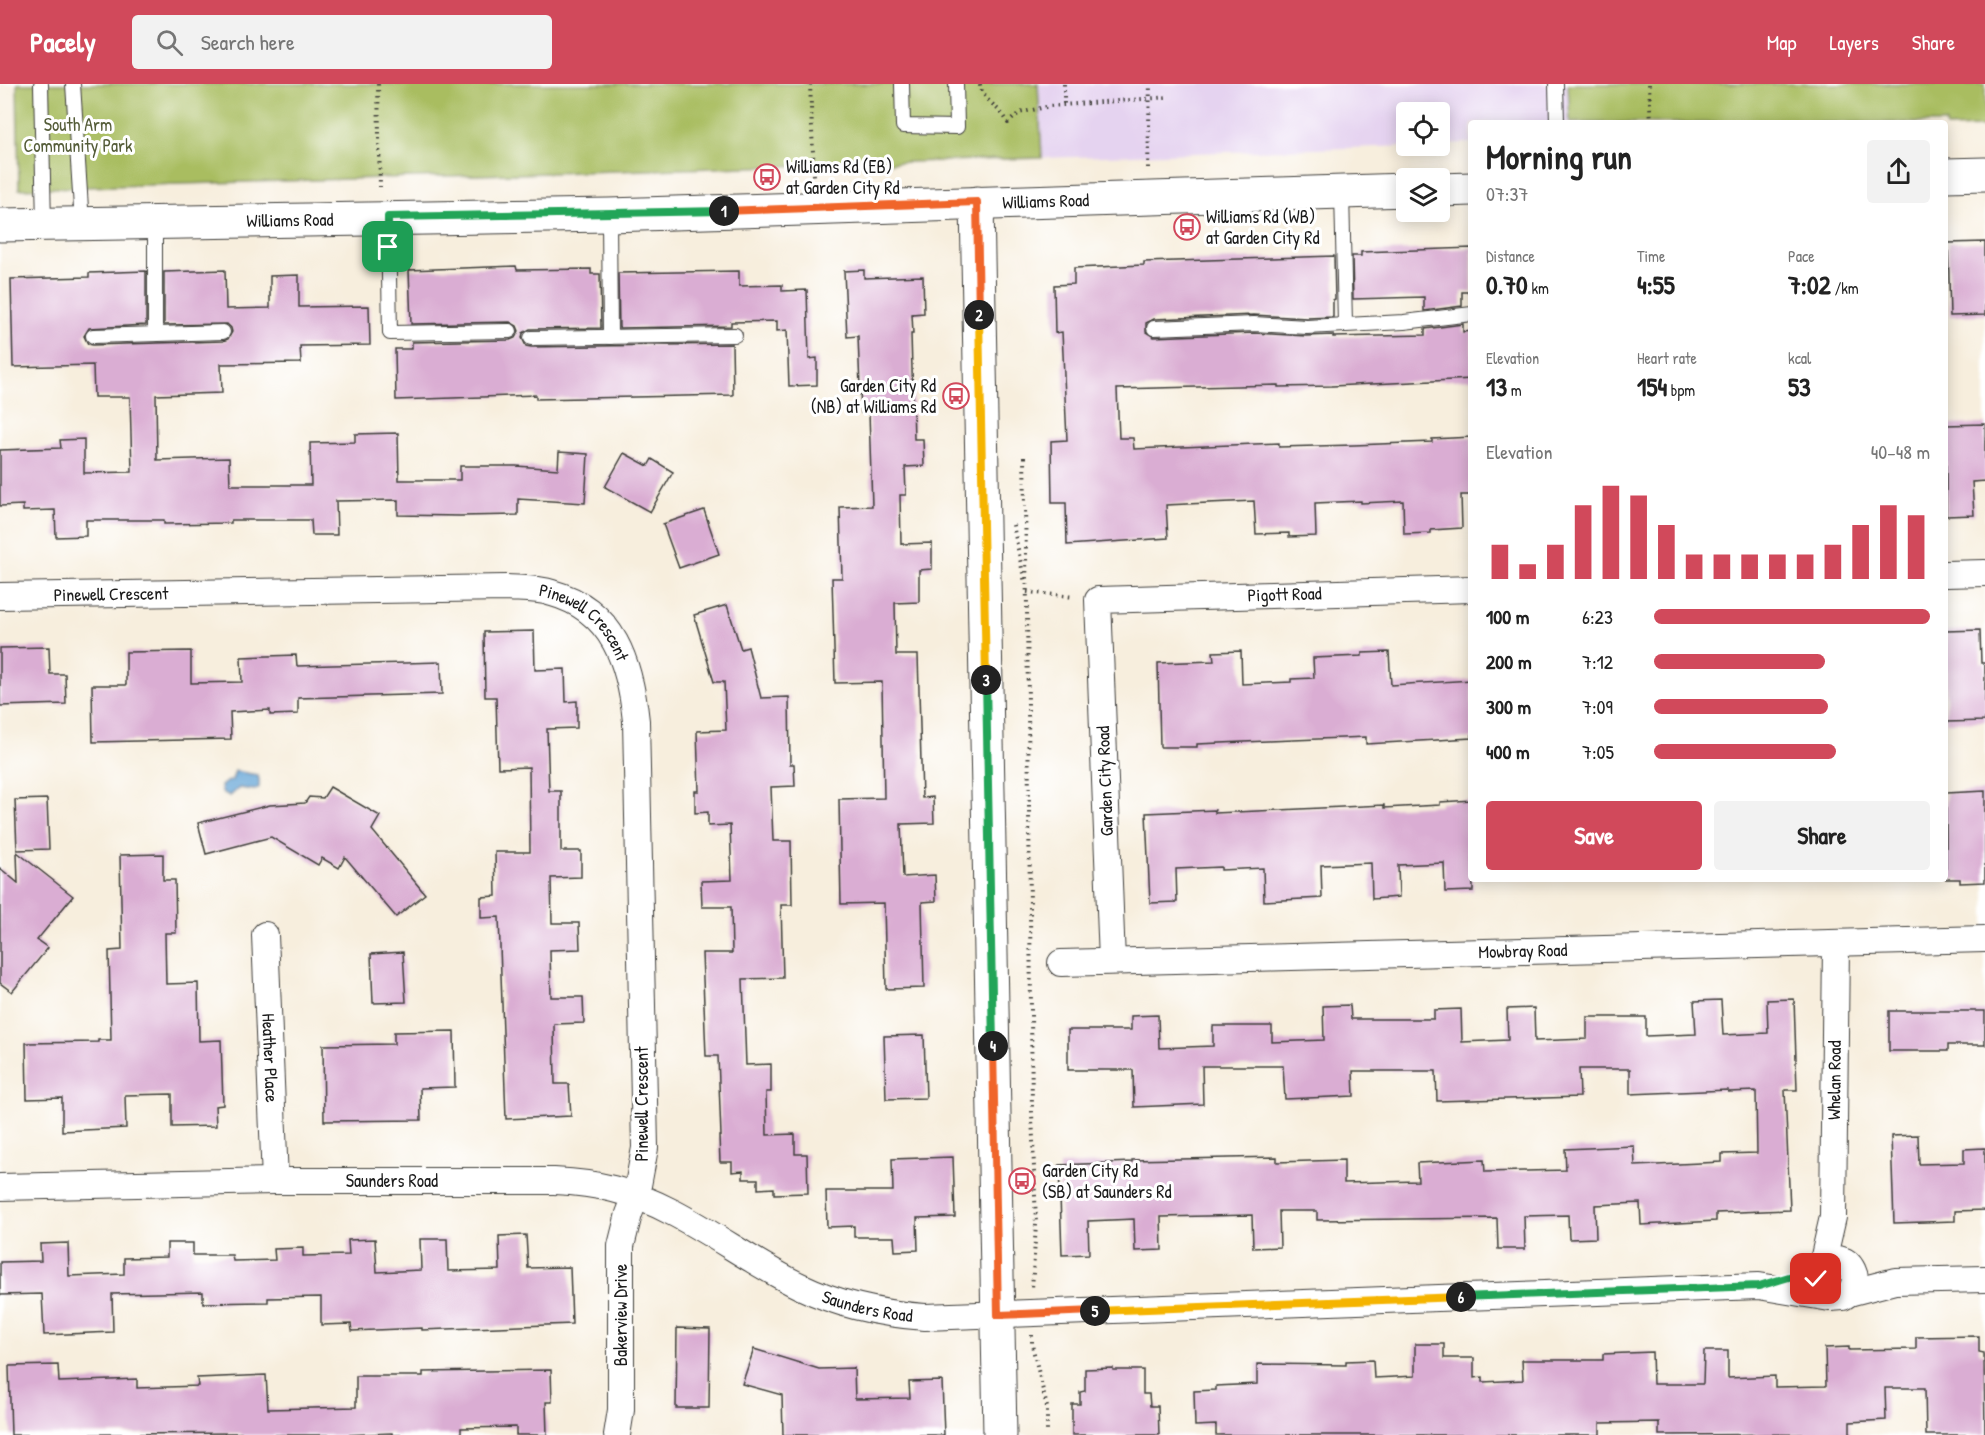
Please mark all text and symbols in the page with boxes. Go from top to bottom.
search box [132,15,552,69]
text: Pacely [30,23,96,61]
icon: search [153,26,186,59]
text: Search here [201,27,295,57]
text: Map [1767,28,1796,57]
text: Layers [1829,28,1879,57]
text: Share [1912,28,1955,57]
map controls [1396,102,1450,222]
button: locate [1396,102,1450,156]
park label: South Arm Community Park [23,112,133,158]
text: Morning run [1486,135,1632,179]
button: share [1867,140,1930,203]
place label: Williams Rd (EB) at Garden City Rd [786,154,900,200]
bus stop icon: Williams Rd (EB) at Garden City Rd [752,162,782,192]
button: layers [1396,168,1450,222]
text: 07:37 [1486,180,1528,207]
street label: Williams Road [1002,187,1090,215]
pin: 1 [709,196,739,226]
text: 1 [721,200,727,222]
place label: Williams Rd (WB) at Garden City Rd [1206,204,1320,250]
street label: Williams Road [246,207,334,233]
bus stop icon: Williams Rd (WB) at Garden City Rd [1172,212,1202,242]
pin [362,221,413,272]
icon: arrive [371,230,404,263]
text: Distance [1486,245,1535,267]
text: Time [1637,245,1665,267]
text: Pace [1788,245,1815,267]
text: 0.70 [1486,267,1528,302]
text: 4:55 [1637,267,1675,302]
text: 7:02 [1788,267,1831,302]
text: km [1528,277,1549,299]
text: /km [1831,277,1859,299]
pin: 2 [964,300,994,330]
text: 2 [975,304,983,326]
text: Elevation [1486,347,1539,369]
text: Heart rate [1637,347,1697,369]
text: kcal [1788,347,1811,369]
text: 13 [1486,369,1507,404]
text: 154 [1637,369,1667,404]
text: 53 [1788,369,1811,404]
place label: Garden City Rd (NB) at Williams Rd [811,373,936,419]
text: m [1507,379,1522,401]
text: bpm [1667,379,1695,401]
bus stop icon: Garden City Rd (NB) at Williams Rd [941,381,971,411]
text: Elevation [1486,438,1552,465]
text: 40–48 m [1871,438,1930,465]
street label: Pinewell Crescent [537,577,636,665]
street label: Pinewell Crescent [53,580,169,607]
street label: Pigott Road [1247,580,1322,608]
text: 100 m [1486,603,1529,630]
text: 6:23 [1582,603,1613,630]
text: 200 m [1486,648,1531,675]
text: 7:12 [1582,648,1613,675]
pin: 3 [971,665,1001,695]
text: 3 [982,669,990,691]
text: 300 m [1486,693,1531,720]
text: 7:09 [1582,693,1613,720]
street label: Garden City Road [1090,725,1119,837]
text: 400 m [1486,738,1530,765]
text: 7:05 [1582,738,1614,765]
button: Save [1486,801,1702,870]
button: Share [1714,801,1930,870]
street label: Mowbray Road [1478,937,1568,964]
street label: Heather Place [256,1013,285,1103]
pin: 4 [978,1031,1008,1061]
text: 4 [990,1035,996,1057]
street label: Whelan Road [1821,1040,1847,1120]
street label: Pinewell Crescent [629,1046,654,1161]
place label: Garden City Rd (SB) at Saunders Rd [1042,1158,1172,1204]
bus stop icon: Garden City Rd (SB) at Saunders Rd [1007,1166,1037,1196]
street label: Saunders Road [346,1168,438,1193]
pin [1790,1253,1841,1304]
icon: check [1799,1262,1832,1295]
street label: Bakerview Drive [608,1264,633,1366]
pin: 6 [1446,1282,1476,1312]
street label: Saunders Road [819,1284,914,1328]
text: 6 [1458,1286,1464,1308]
pin: 5 [1080,1296,1110,1326]
text: 5 [1092,1300,1098,1322]

